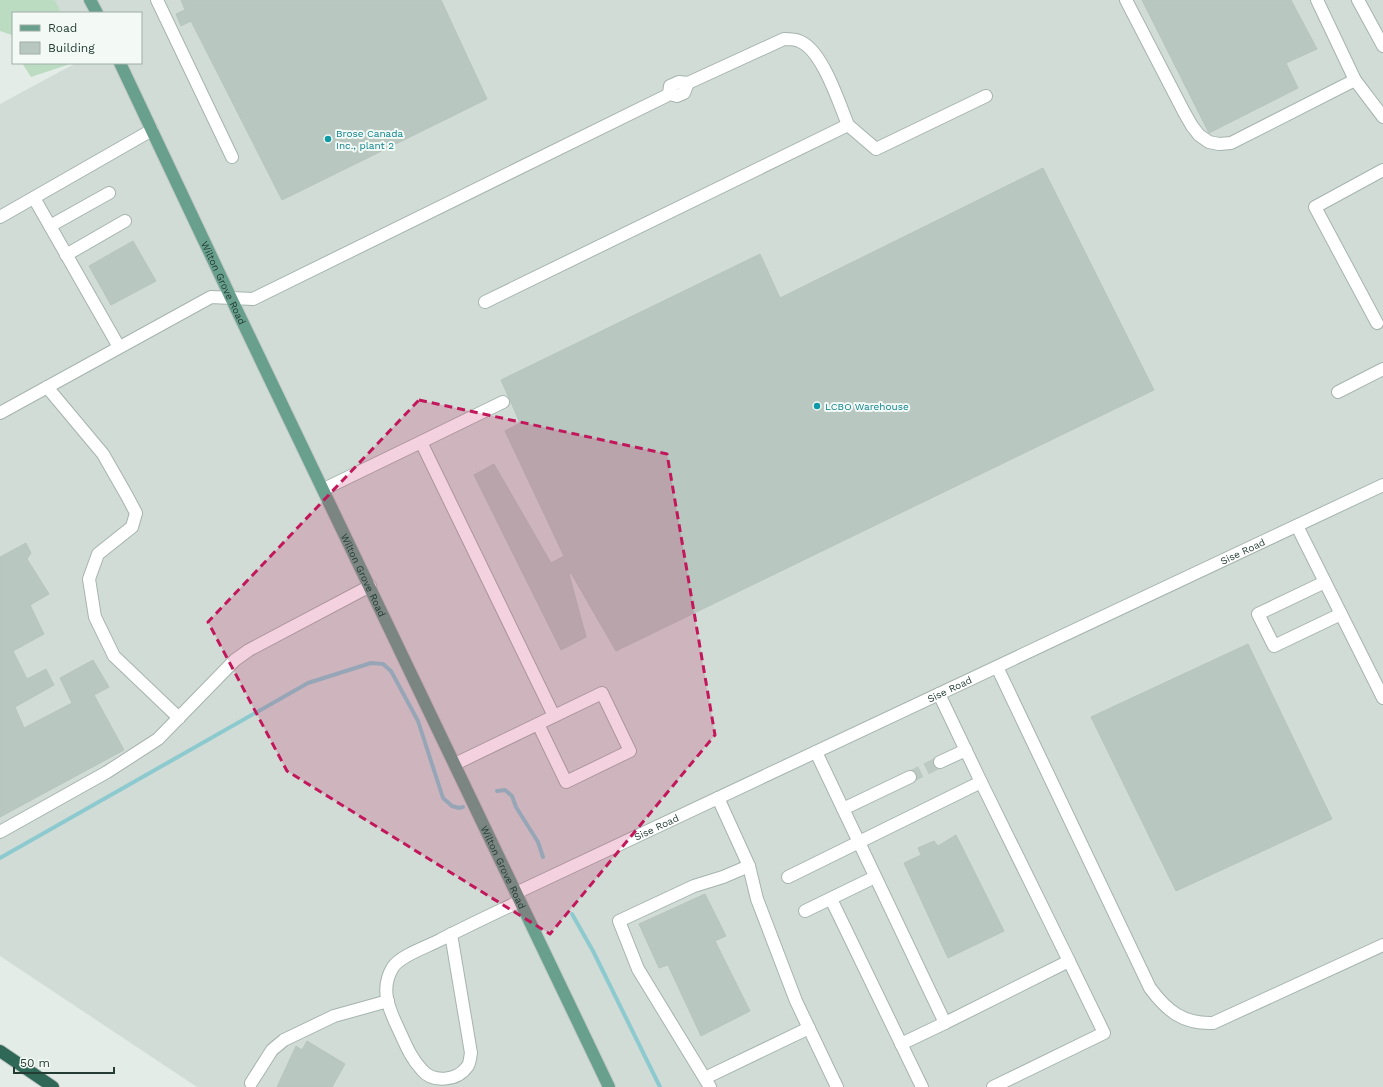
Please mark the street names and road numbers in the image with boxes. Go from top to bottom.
street label: Wilton Grove Road [199,239,248,326]
street label: Wilton Grove Road [339,532,388,618]
street label: Sise Road [1219,536,1267,566]
street label: Sise Road [925,674,973,704]
street label: Sise Road [632,812,680,842]
street label: Wilton Grove Road [479,824,528,911]

